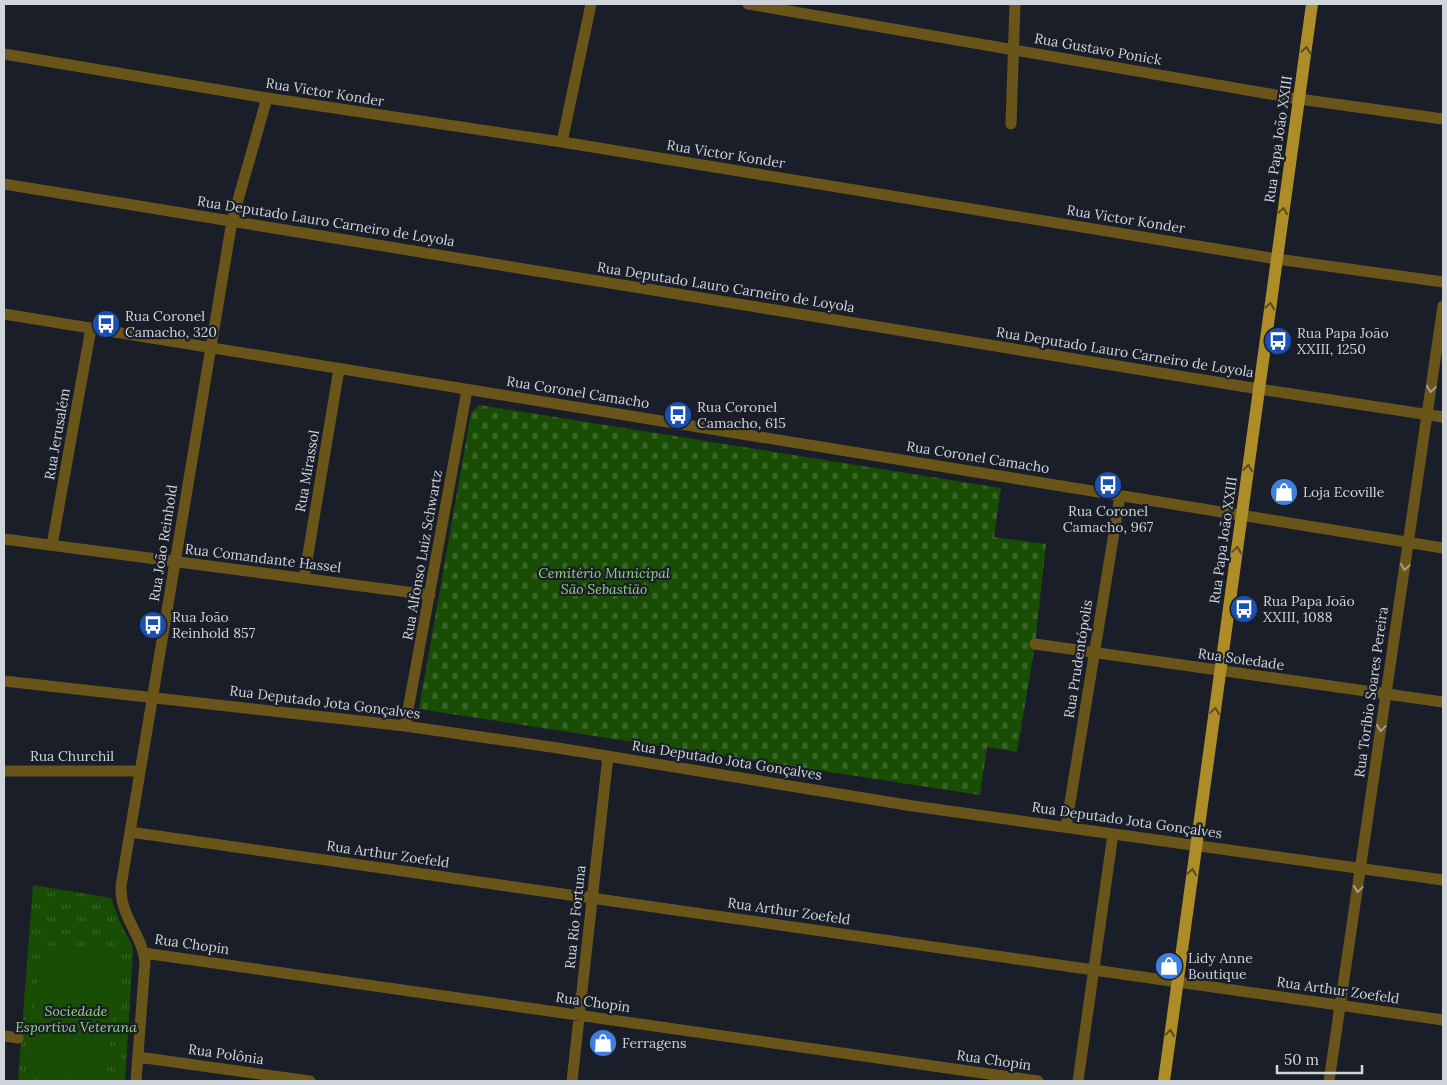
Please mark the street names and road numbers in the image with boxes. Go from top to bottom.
street label: Rua Gustavo Ponick [1033,29,1163,69]
street label: Rua Victor Konder [264,74,386,110]
street label: Rua Papa João XXIII [1260,74,1296,204]
street label: Rua Victor Konder [665,136,787,172]
street label: Rua Deputado Lauro Carneiro de Loyola [196,192,456,250]
street label: Rua Victor Konder [1065,201,1187,237]
street label: Rua Deputado Lauro Carneiro de Loyola [596,258,856,316]
street label: Rua Deputado Lauro Carneiro de Loyola [995,323,1255,381]
street label: Rua Coronel Camacho [505,372,651,412]
street label: Rua Jerusalém [40,386,74,481]
street label: Rua Mirassol [291,428,323,513]
street label: Rua Coronel Camacho [905,437,1051,477]
street label: Rua Alfonso Luiz Schwartz [398,469,446,641]
street label: Rua Papa João XXIII [1205,475,1241,605]
street label: Rua João Reinhold [145,483,181,603]
street label: Rua Comandante Hassel [184,539,342,577]
street label: Rua Prudentópolis [1060,598,1096,720]
street label: Rua Toríbio Soares Pereira [1350,606,1392,778]
street label: Rua Soledade [1197,644,1286,674]
street label: Rua Deputado Jota Gonçalves [229,681,421,723]
street label: Rua Deputado Jota Gonçalves [631,736,823,784]
street label: Rua Churchil [30,747,114,765]
street label: Rua Deputado Jota Gonçalves [1031,798,1223,842]
street label: Rua Arthur Zoefeld [326,836,450,872]
street label: Rua Rio Fortuna [561,864,589,970]
street label: Rua Arthur Zoefeld [727,893,851,929]
street label: Rua Chopin [154,930,231,958]
street label: Rua Arthur Zoefeld [1276,972,1400,1008]
street label: Rua Chopin [555,988,632,1016]
street label: Rua Polônia [187,1040,265,1068]
street label: Rua Chopin [956,1046,1033,1074]

